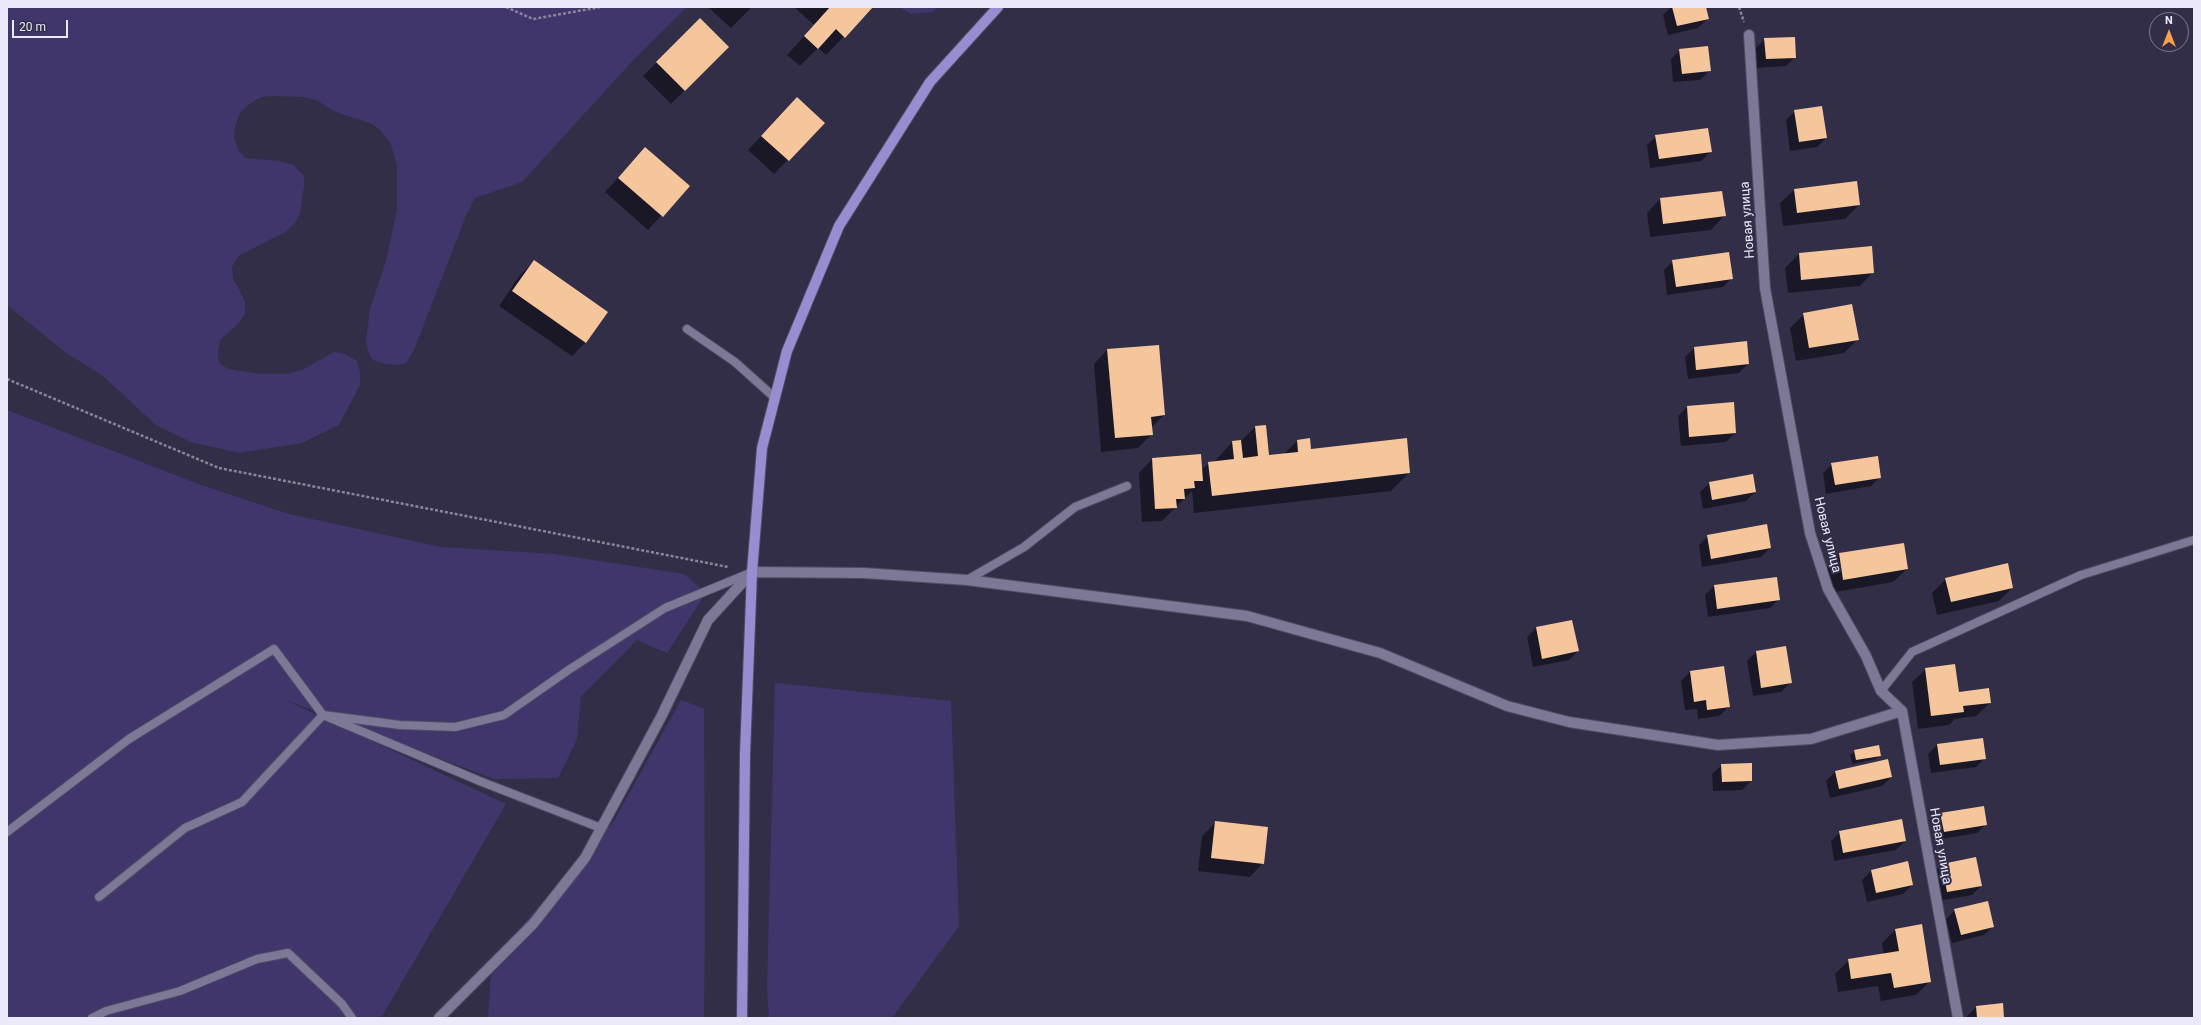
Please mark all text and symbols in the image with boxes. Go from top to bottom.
scale bar [14,12,70,38]
north arrow [2149,12,2189,52]
text: N [2165,14,2173,27]
text: 20 m [19,20,46,34]
street label: Новая улица [1738,181,1758,259]
street label: Новая улица [1810,496,1844,574]
street label: Новая улица [1926,807,1954,885]

